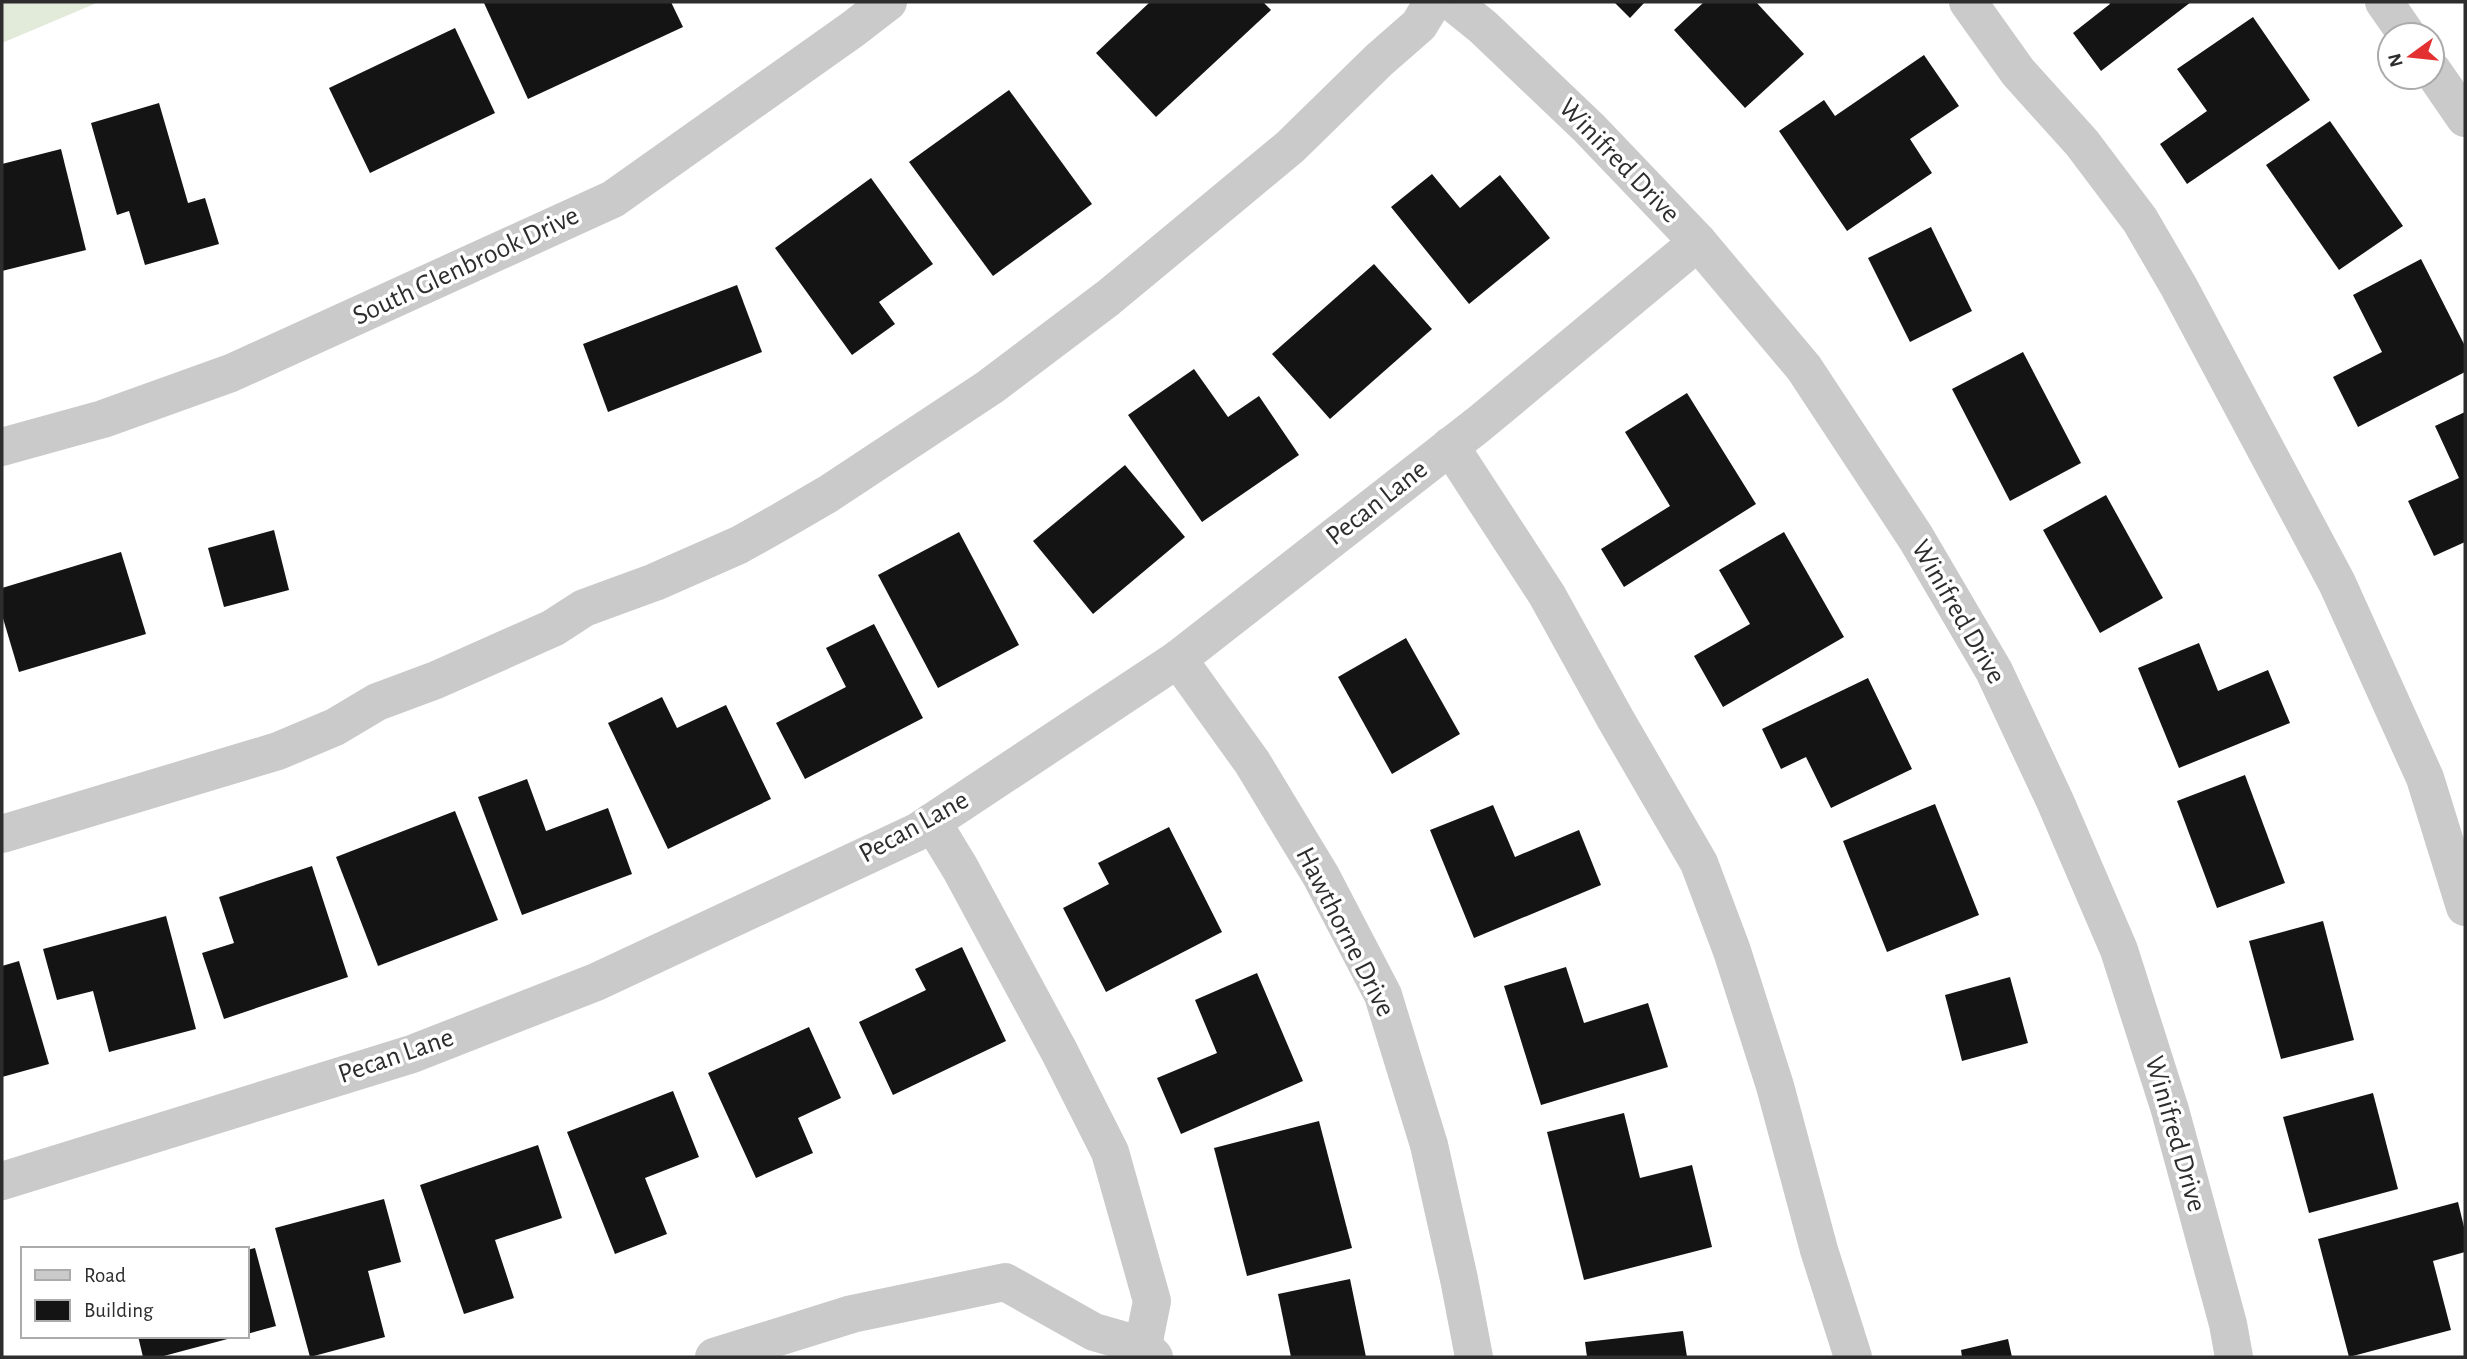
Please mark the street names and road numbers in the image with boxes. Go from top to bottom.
street label: Winifred Drive [1553,93,1685,229]
street label: South Glenbrook Drive [349,201,583,331]
street label: Pecan Lane [1321,455,1433,551]
street label: Winifred Drive [1906,535,2010,689]
street label: Pecan Lane [855,786,973,868]
street label: Hawthorne Drive [1290,843,1400,1021]
street label: Pecan Lane [335,1023,457,1089]
street label: Winifred Drive [2139,1053,2211,1215]

